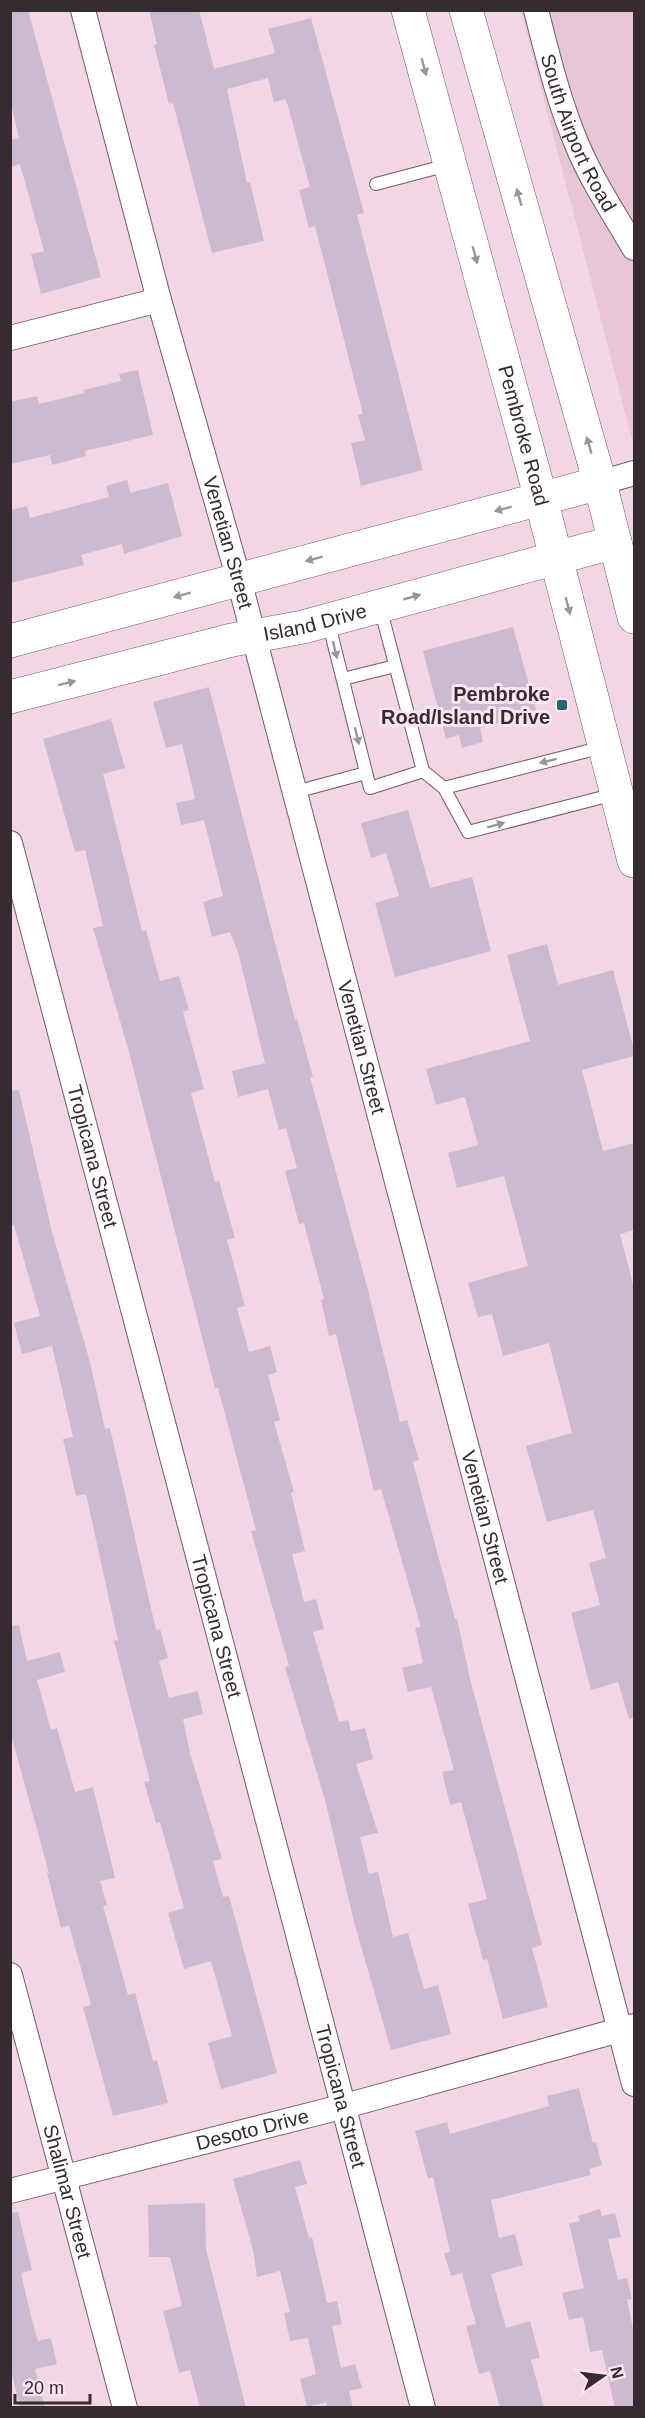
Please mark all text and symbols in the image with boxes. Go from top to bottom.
street label: South Airport Road [537,51,621,215]
one-way arrow [419,58,429,76]
one-way arrow [513,188,523,206]
one-way arrow [470,246,480,264]
street label: Pembroke Road [494,363,553,508]
one-way arrow [584,436,593,454]
street label: Venetian Street [199,474,257,612]
one-way arrow [493,504,512,514]
one-way arrow [305,555,323,565]
one-way arrow [173,591,191,600]
one-way arrow [403,592,421,601]
one-way arrow [564,597,574,615]
street label: Island Drive [261,599,369,645]
one-way arrow [330,641,340,659]
one-way arrow [58,677,76,687]
place label: Pembroke Road/Island Drive [381,683,550,728]
marker: Pembroke Road/Island Drive [555,698,569,712]
one-way arrow [353,727,362,745]
one-way arrow [539,757,558,767]
one-way arrow [487,819,505,829]
street label: Venetian Street [334,978,390,1117]
street label: Tropicana Street [63,1082,122,1231]
street label: Venetian Street [457,1448,513,1587]
street label: Tropicana Street [187,1552,246,1701]
street label: Tropicana Street [311,2022,370,2170]
street label: Desoto Drive [194,2105,311,2154]
street label: Shalimar Street [39,2122,96,2261]
north arrow [573,2346,633,2406]
text: N [607,2365,627,2380]
scale bar [15,2367,90,2405]
text: 20 m [24,2378,64,2398]

